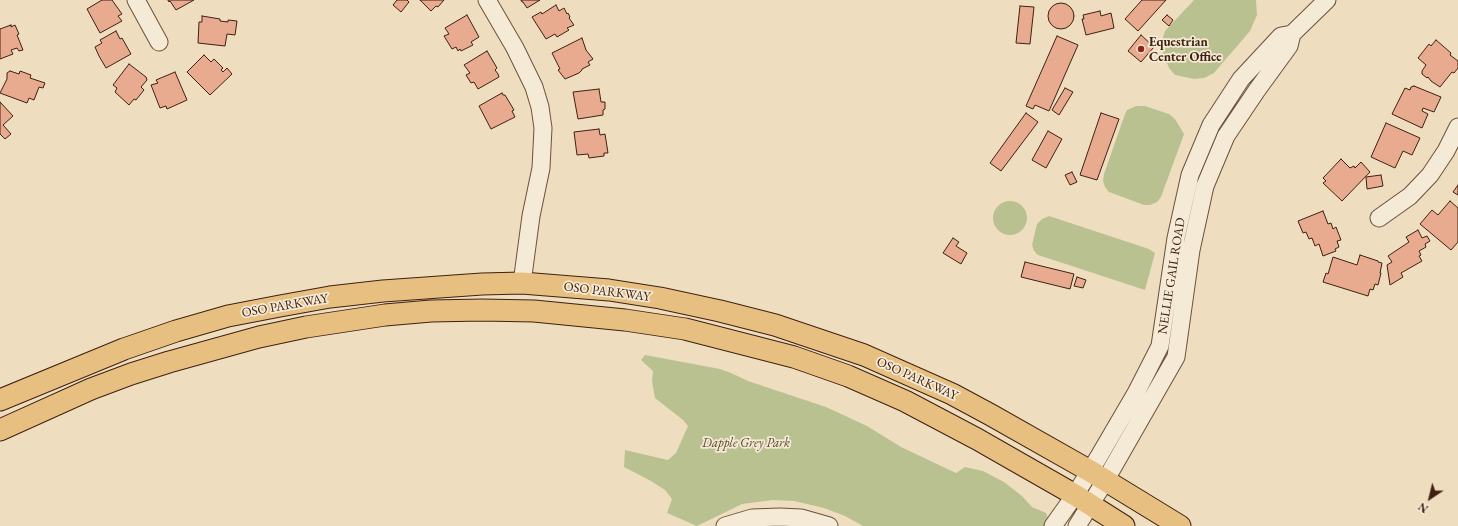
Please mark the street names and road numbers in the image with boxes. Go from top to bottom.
street label: NELLIE GAIL ROAD [1155,217,1189,335]
street label: OSO PARKWAY [563,279,651,305]
street label: OSO PARKWAY [241,291,329,321]
street label: OSO PARKWAY [874,354,960,404]

